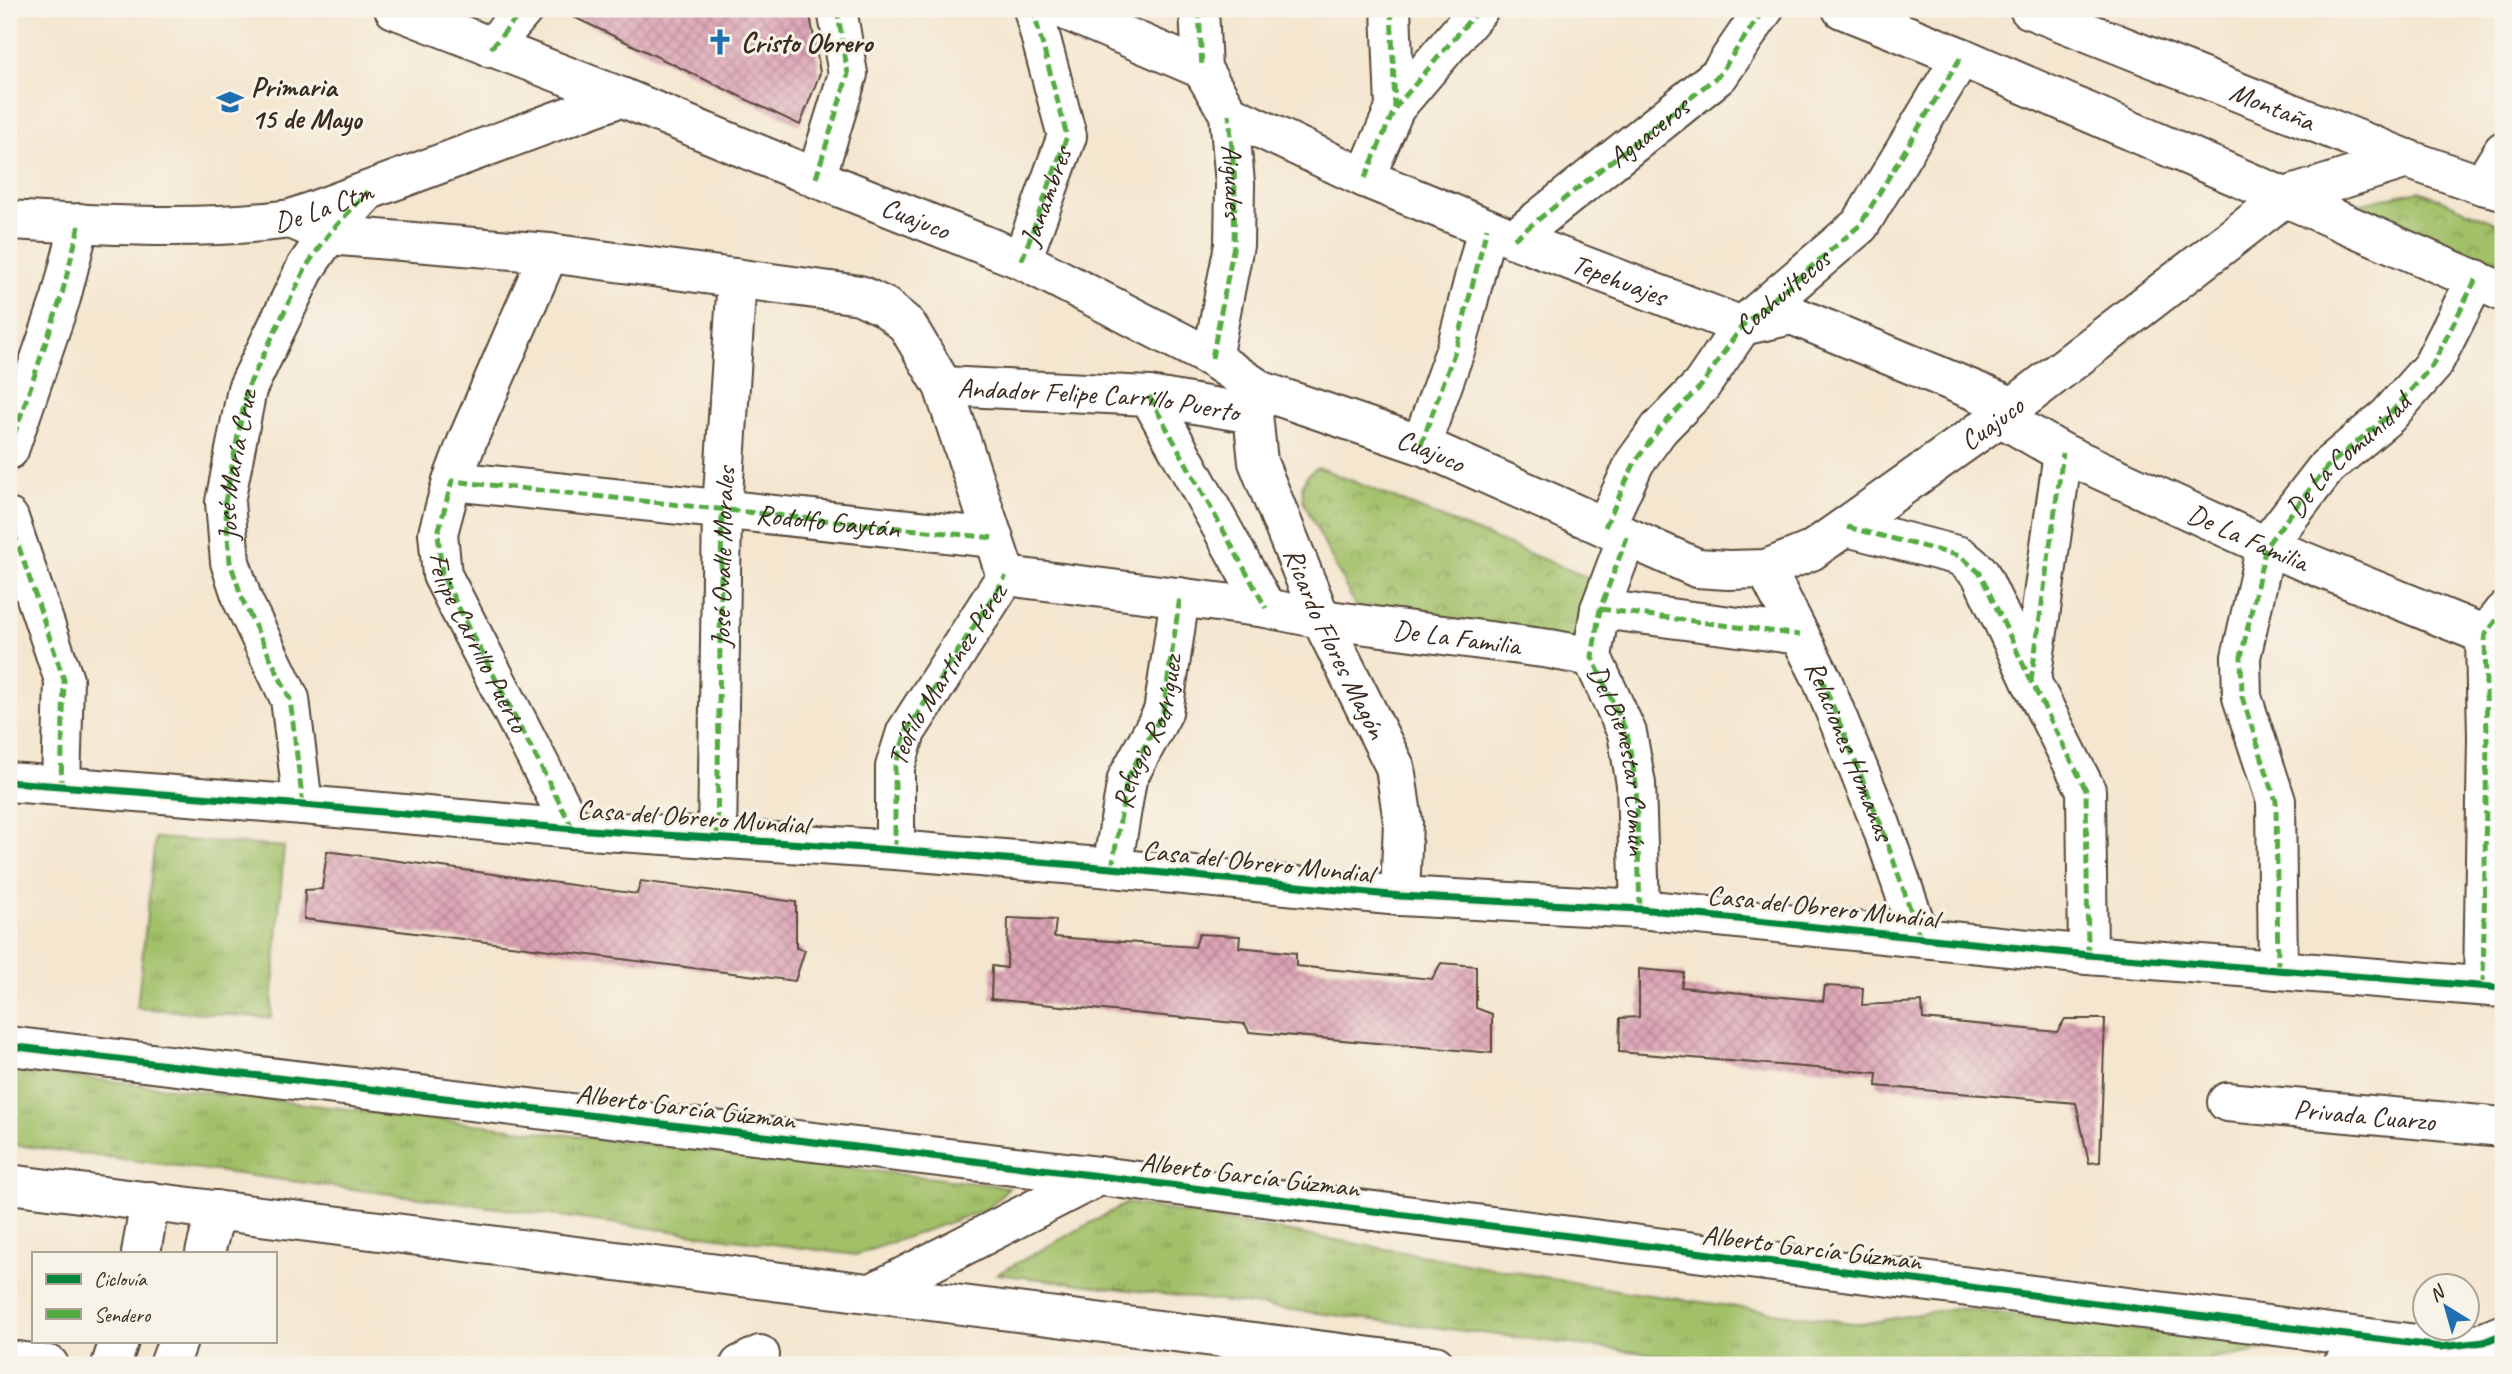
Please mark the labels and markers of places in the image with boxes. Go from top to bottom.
place label: Cristo Obrero [741,25,874,60]
church icon: Cristo Obrero [705,27,735,57]
place label: Primaria 15 de Mayo [251,69,363,137]
school or university icon: Primaria 15 de Mayo [215,87,245,117]

